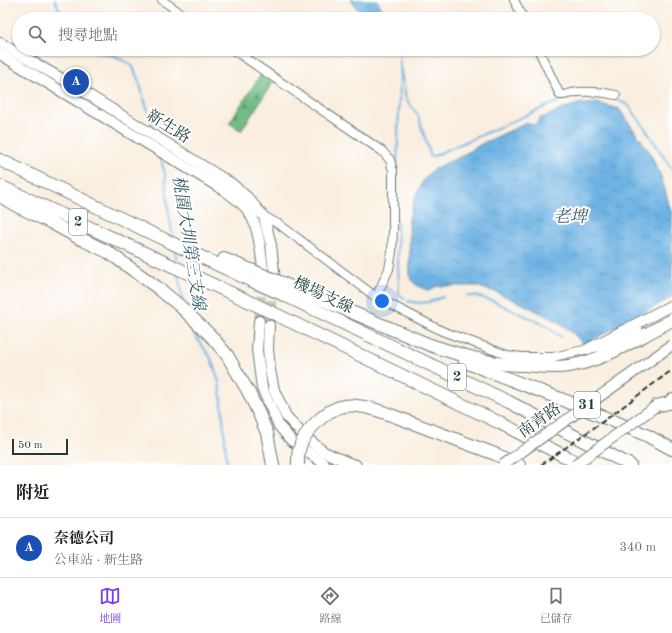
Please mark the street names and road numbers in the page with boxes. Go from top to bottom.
street label: 新生路 [143,106,194,147]
road number: 2 [69,209,87,235]
street label: 機場支線 [291,273,356,317]
road number: 2 [448,364,466,390]
road number: 31 [574,392,600,418]
street label: 南青路 [515,399,564,441]

